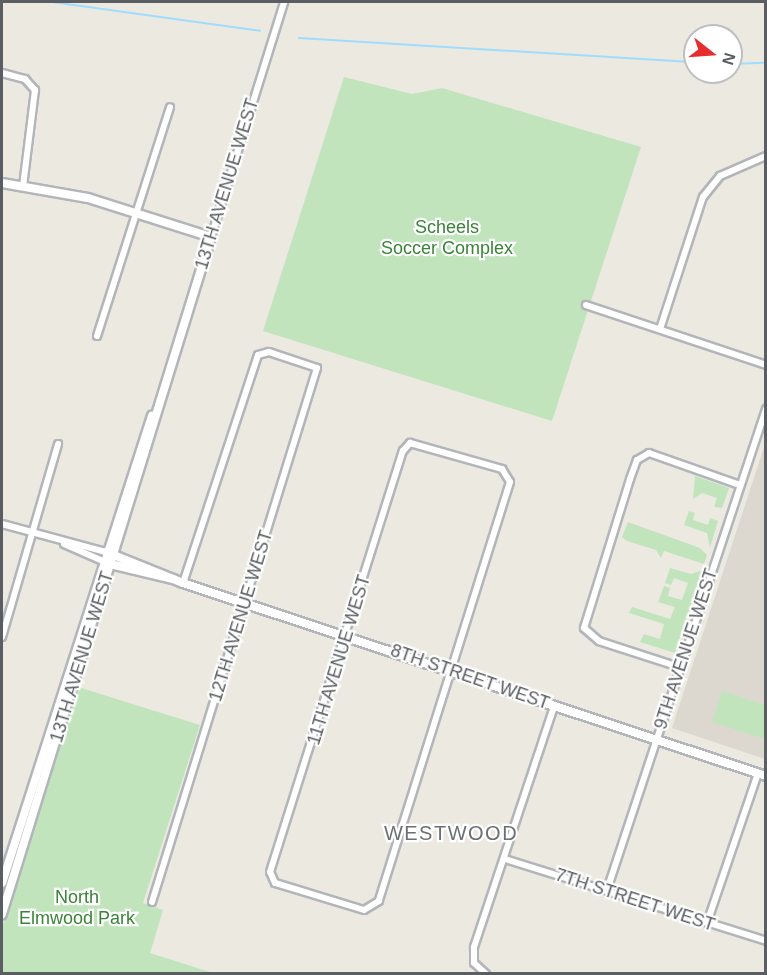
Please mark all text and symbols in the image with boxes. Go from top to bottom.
north arrow [683,24,743,84]
text: N [719,51,739,67]
street label: 13TH AVENUE WEST [191,95,263,273]
park label: Scheels Soccer Complex [381,217,513,260]
street label: 12TH AVENUE WEST [205,527,277,705]
street label: 9TH AVENUE WEST [650,565,722,733]
street label: 13TH AVENUE WEST [46,568,118,746]
street label: 11TH AVENUE WEST [303,572,375,748]
street label: 8TH STREET WEST [388,640,552,714]
district label: WESTWOOD [384,821,518,845]
street label: 7TH STREET WEST [552,864,718,936]
park label: North Elmwood Park [19,887,135,930]

